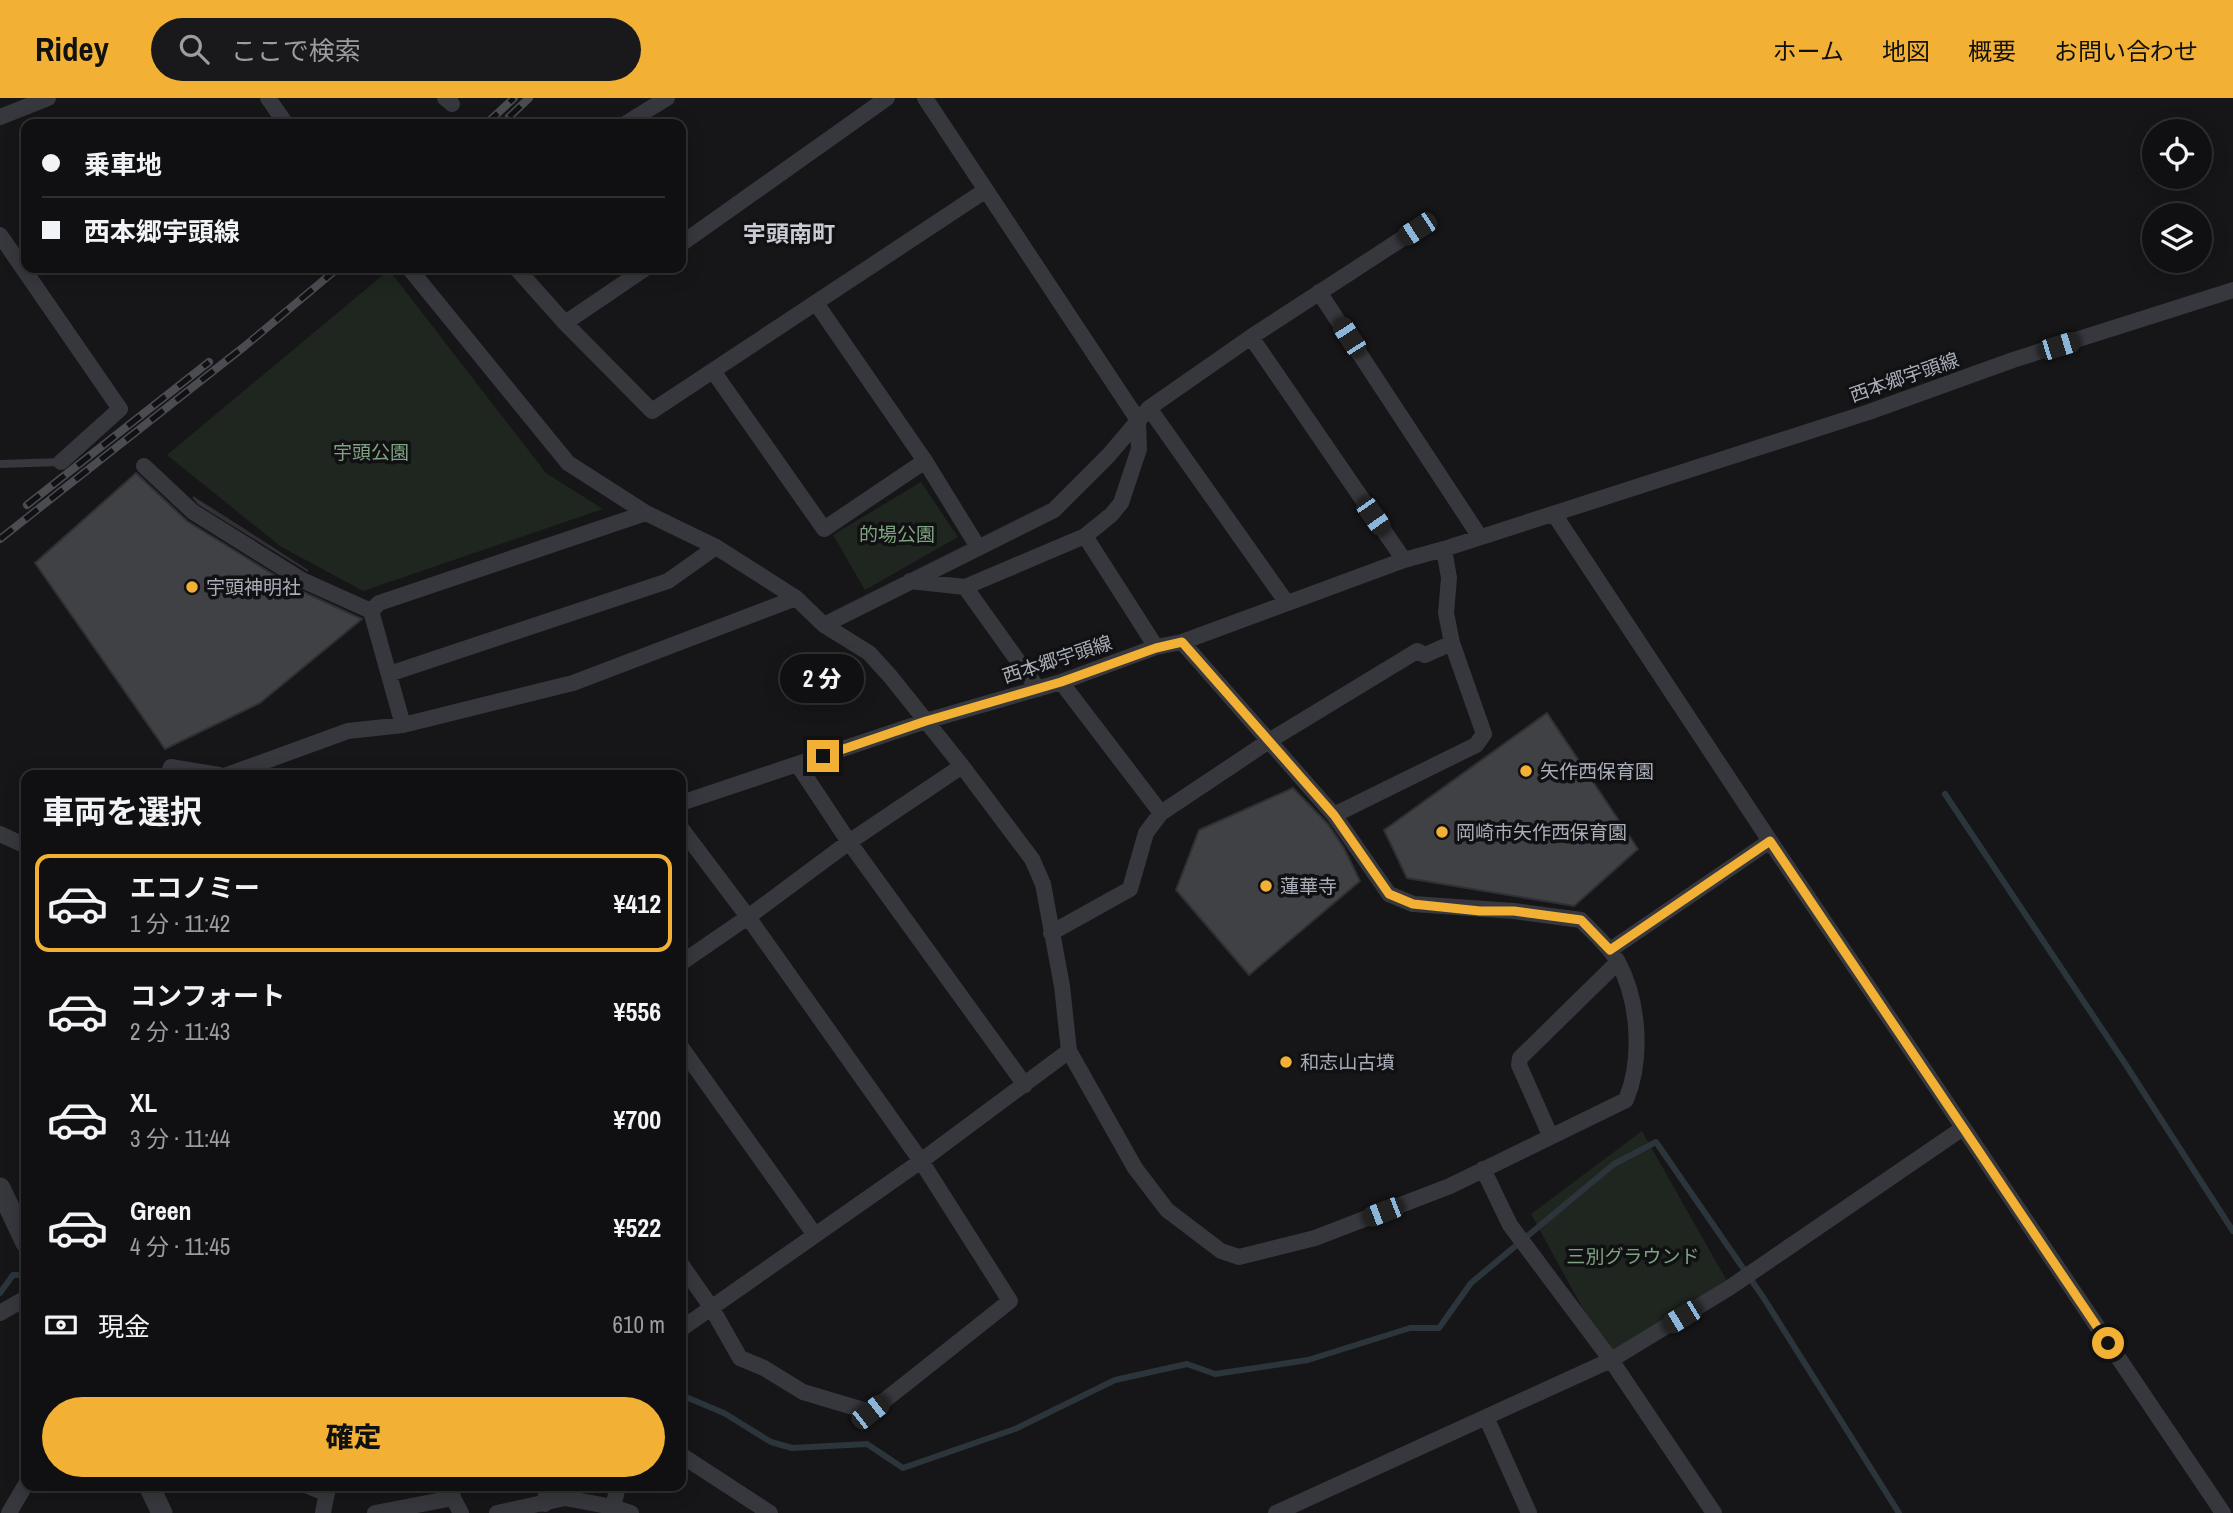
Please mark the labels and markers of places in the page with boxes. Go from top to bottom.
place label: 宇頭神明社 [206,574,301,600]
marker: 宇頭神明社 [184,579,200,595]
place label: 矢作西保育園 [1540,758,1654,784]
marker: 矢作西保育園 [1518,763,1534,779]
place label: 岡崎市矢作西保育園 [1456,819,1627,845]
marker: 岡崎市矢作西保育園 [1434,824,1450,840]
place label: 蓮華寺 [1280,873,1337,899]
marker: 蓮華寺 [1258,878,1274,894]
place label: 和志山古墳 [1300,1049,1395,1075]
marker: 和志山古墳 [1278,1054,1294,1070]

